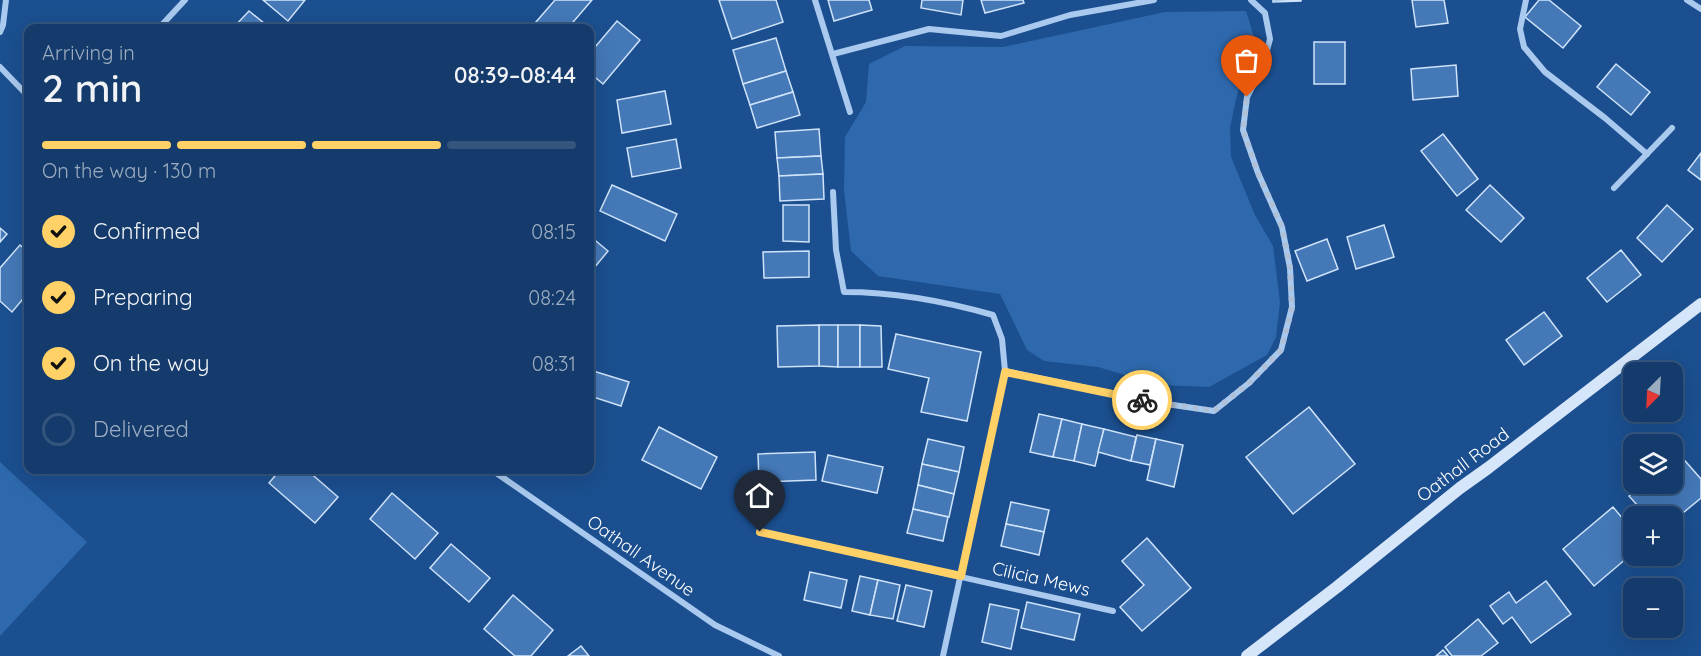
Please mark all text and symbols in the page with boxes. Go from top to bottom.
pin [1221,35,1272,97]
text: Arriving in [42,40,135,65]
icon: bag [1230,44,1263,77]
text: 08:39–08:44 [454,61,576,89]
text: 2 min [42,63,143,112]
text: On the way · 130 m [42,158,216,183]
icon: check [42,215,75,248]
text: Confirmed [93,217,200,245]
text: 08:15 [531,219,576,244]
icon: check [42,281,75,314]
text: Preparing [93,283,193,311]
text: 08:24 [528,285,576,310]
icon: check [42,347,75,380]
text: On the way [93,349,209,377]
text: 08:31 [532,351,576,376]
north arrow [1623,362,1683,422]
map controls [1623,362,1683,638]
courier [1112,370,1172,430]
icon: bike [1126,384,1159,417]
text: Delivered [93,415,189,443]
street label: Oathall Road [1412,422,1513,507]
button: layers [1623,434,1683,494]
pin [734,470,785,532]
icon: home [743,479,776,512]
button: + [1623,506,1683,566]
street label: Oathall Avenue [583,510,700,601]
street label: Cilicia Mews [990,556,1092,601]
button: − [1623,578,1683,638]

